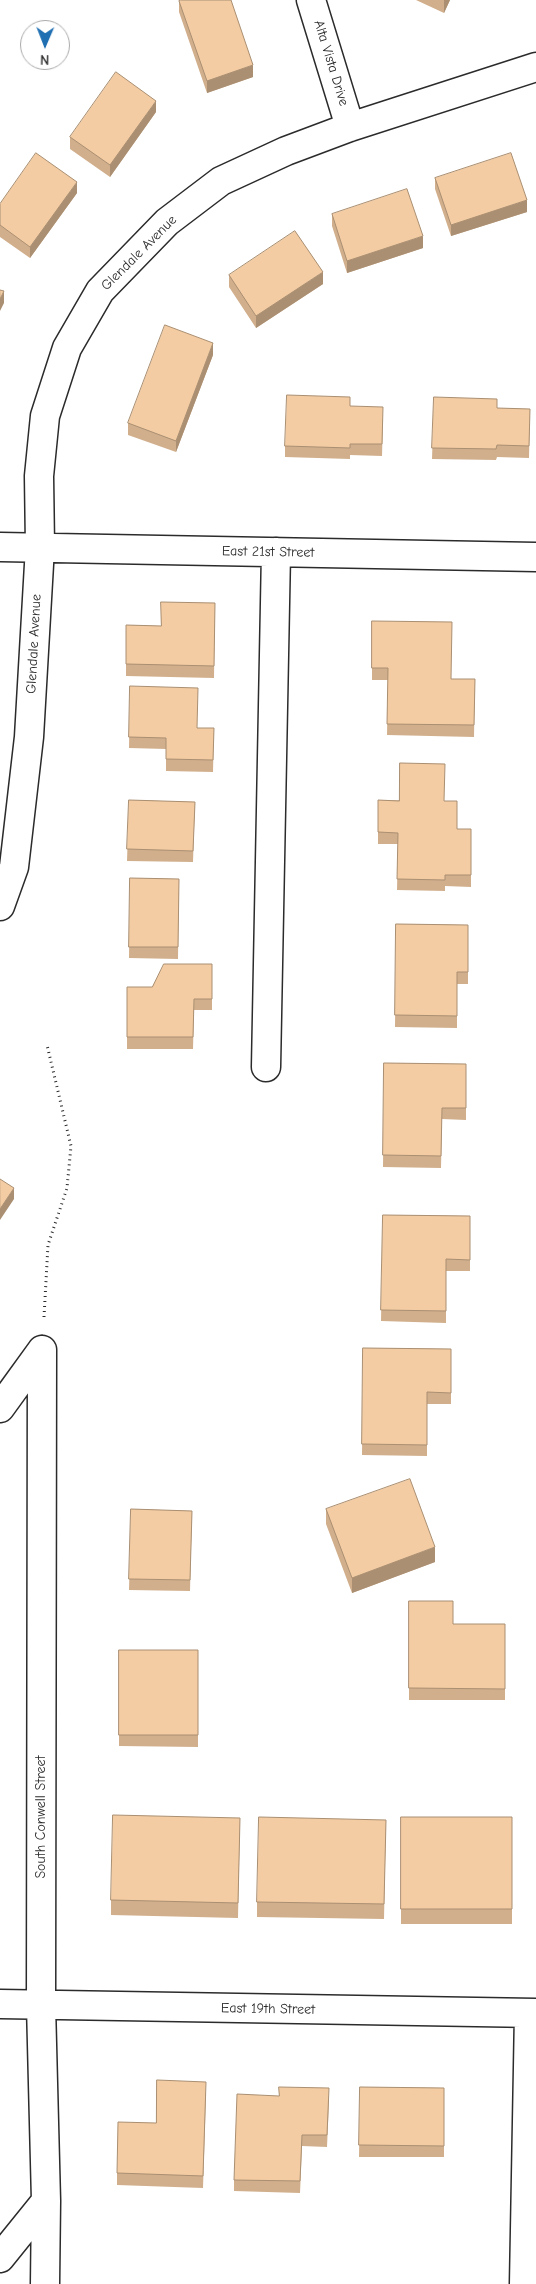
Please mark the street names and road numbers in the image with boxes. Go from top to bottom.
street label: Alta Vista Drive [310,18,352,108]
street label: Glendale Avenue [98,212,180,294]
street label: East 21st Street [222,543,314,561]
street label: Glendale Avenue [23,594,45,694]
street label: South Conwell Street [33,1755,49,1879]
street label: East 19th Street [221,2000,315,2018]

